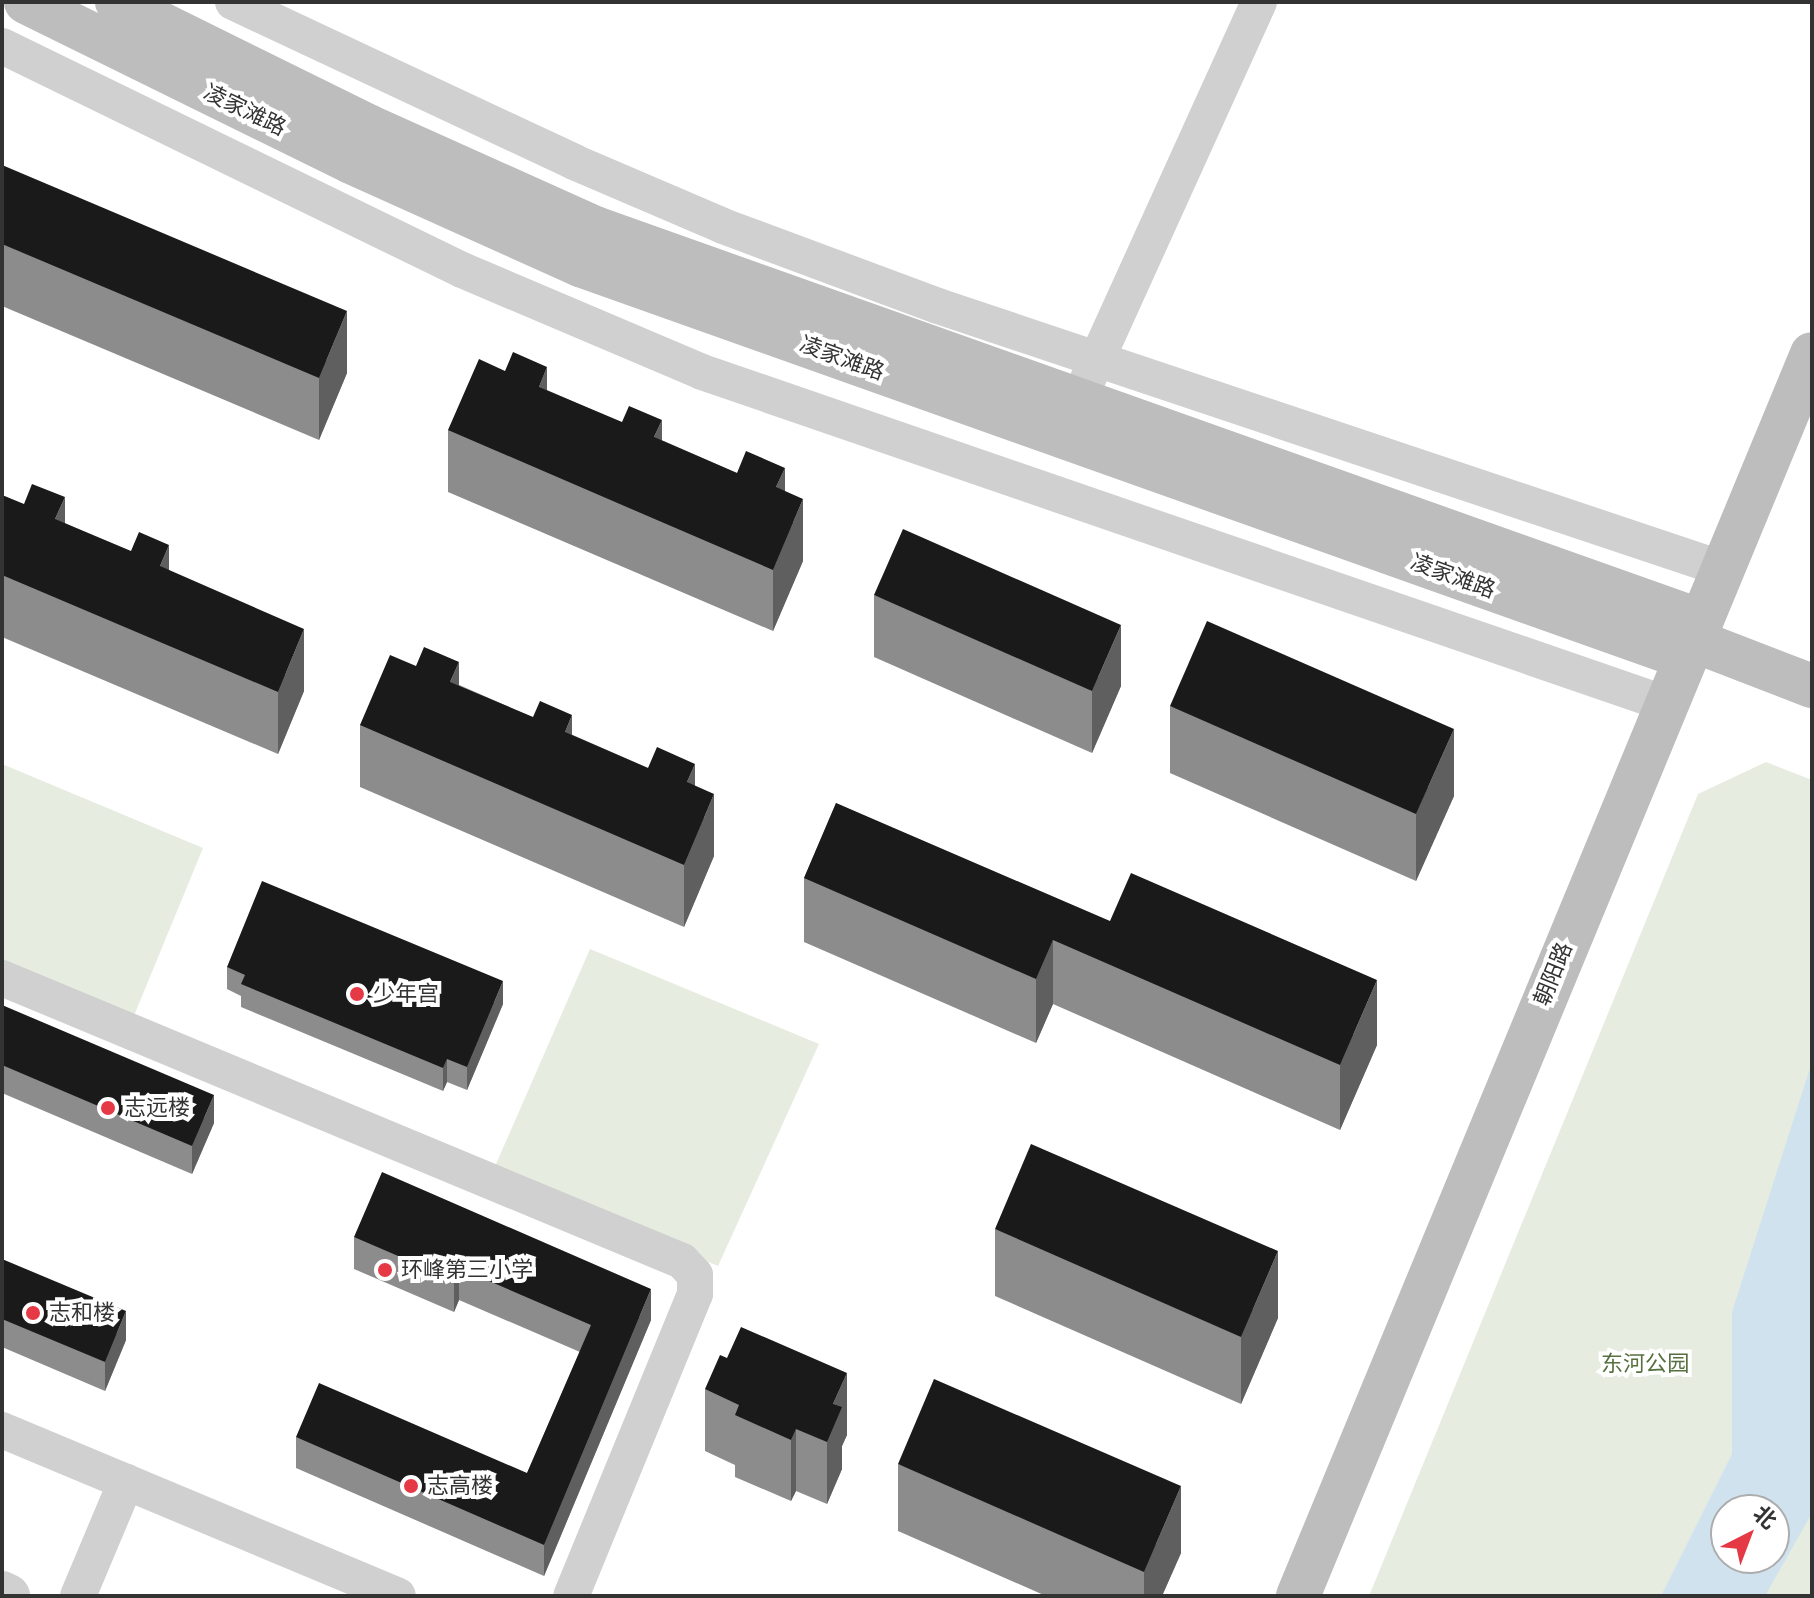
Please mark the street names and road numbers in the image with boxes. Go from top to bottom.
street label: 凌家滩路 [200,79,290,141]
street label: 凌家滩路 [796,331,888,385]
street label: 凌家滩路 [1407,549,1499,603]
street label: 朝阳路 [1528,938,1578,1010]

